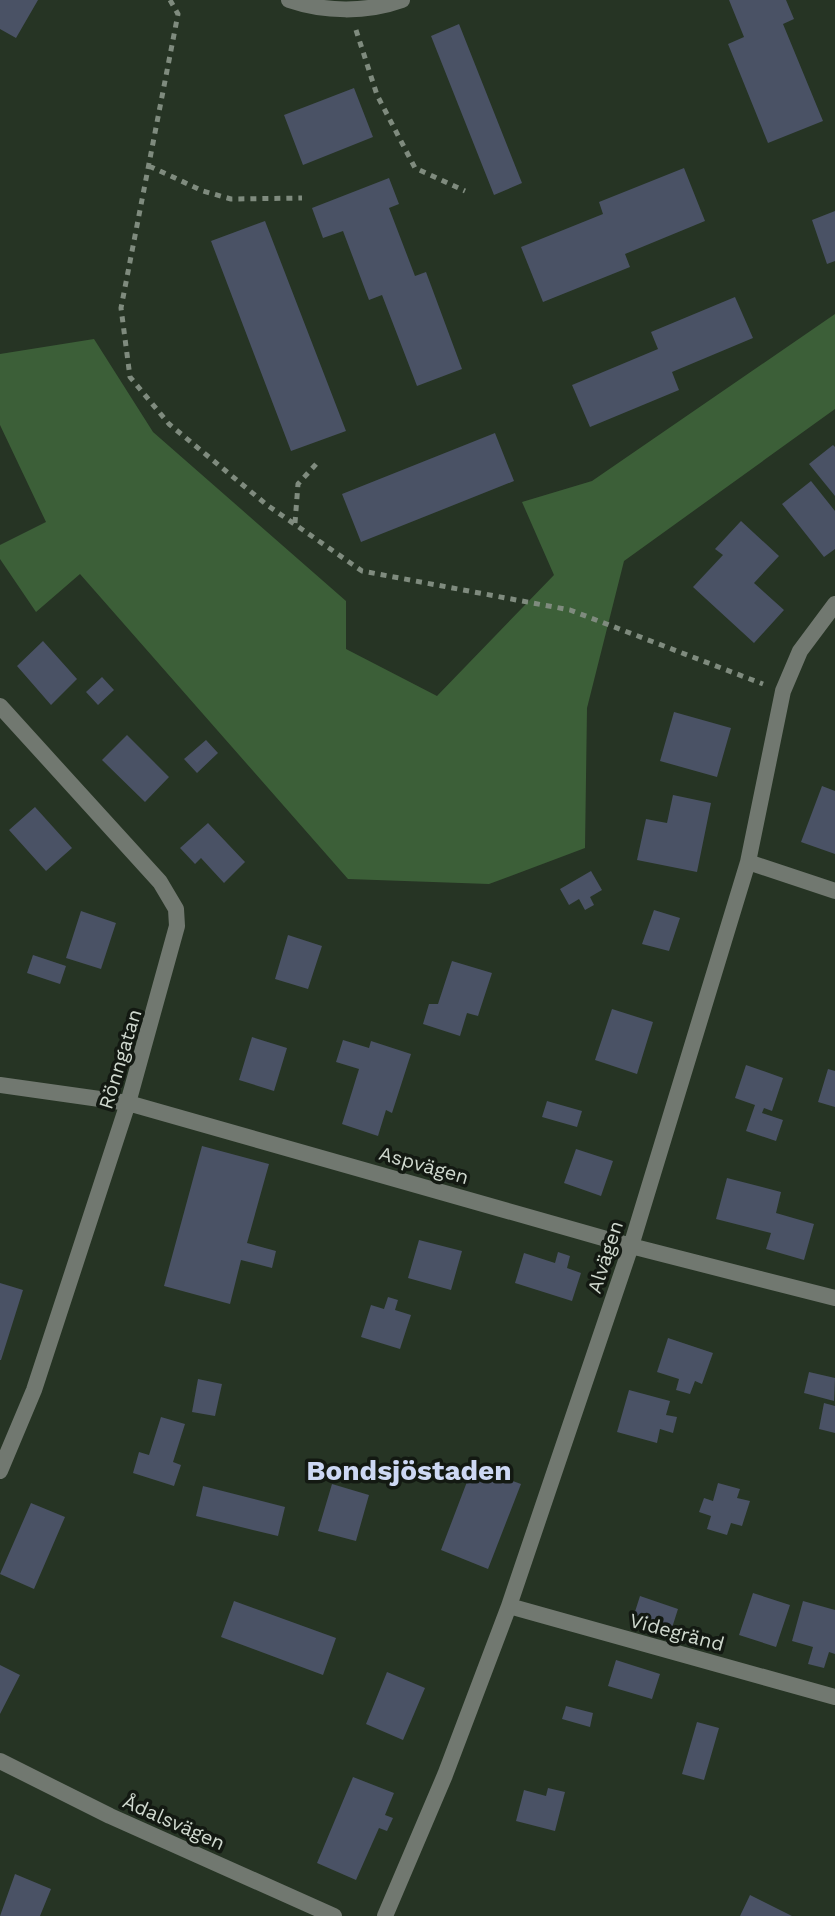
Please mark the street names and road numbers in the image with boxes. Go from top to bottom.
street label: Rönngatan [93,1006,147,1112]
street label: Aspvägen [376,1141,472,1189]
street label: Alvägen [582,1218,628,1296]
street label: Videgränd [627,1608,727,1656]
street label: Ådalsvägen [119,1789,229,1855]

